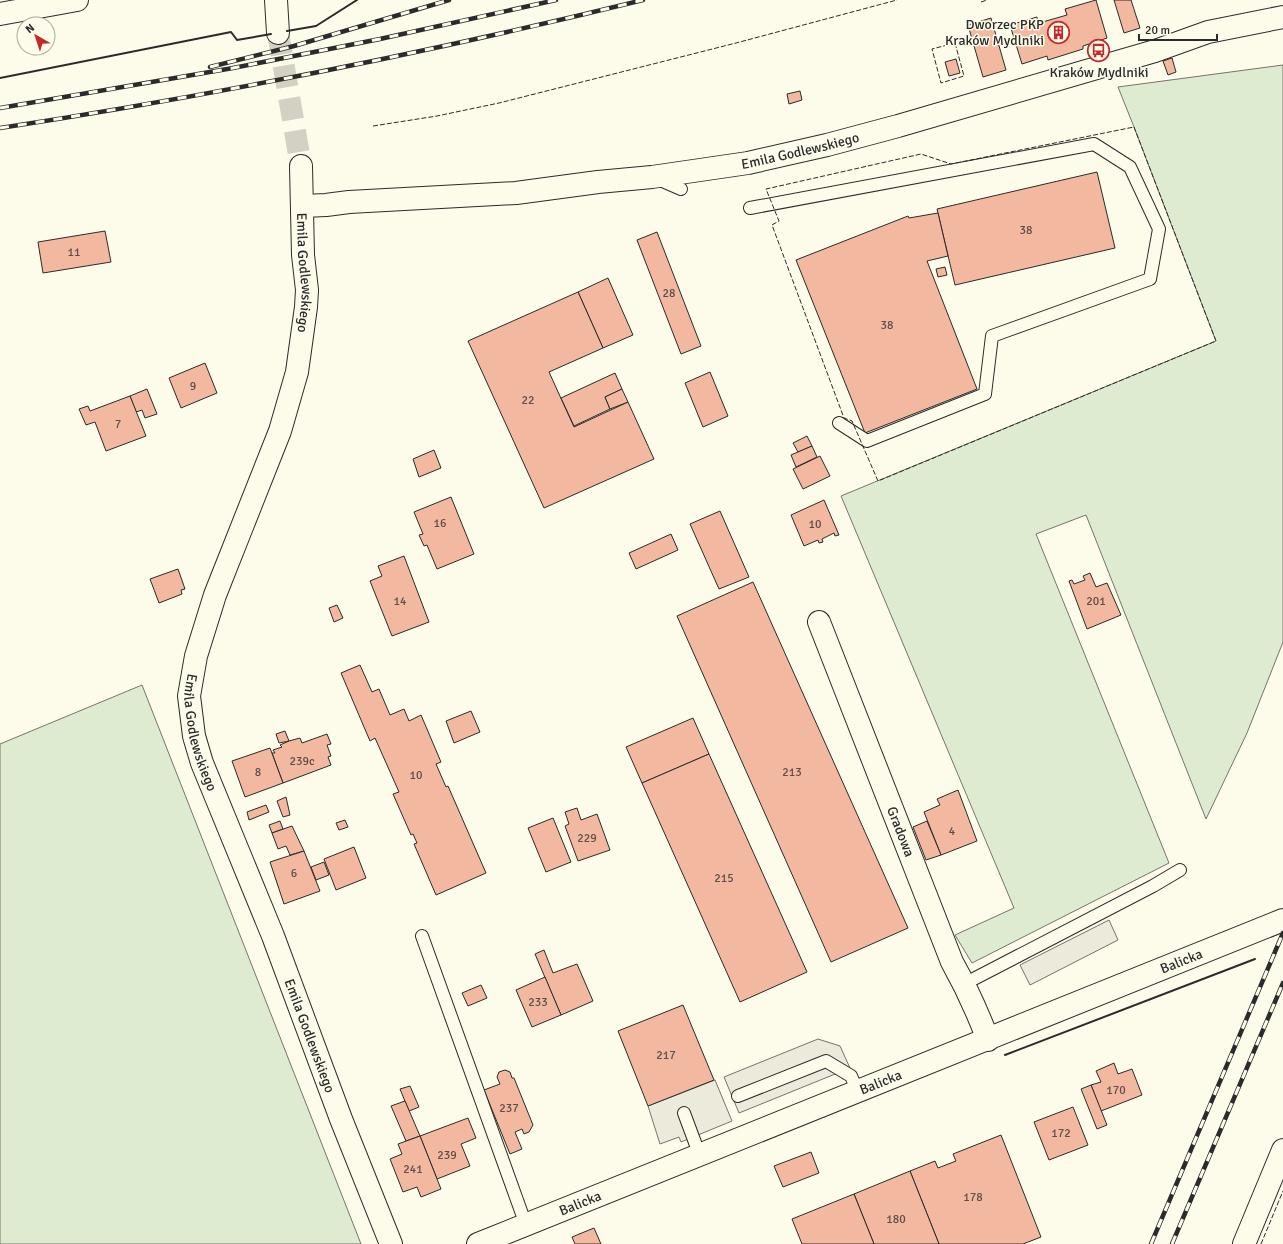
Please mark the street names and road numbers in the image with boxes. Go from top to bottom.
street label: Emila Godlewskiego [740,129,861,173]
street label: Emila Godlewskiego [293,213,315,334]
street label: Emila Godlewskiego [180,672,221,794]
street label: Gradowa [883,804,918,859]
street label: Balicka [1158,945,1205,978]
street label: Emila Godlewskiego [281,976,339,1095]
street label: Balicka [857,1066,904,1099]
street label: Balicka [557,1187,604,1220]

